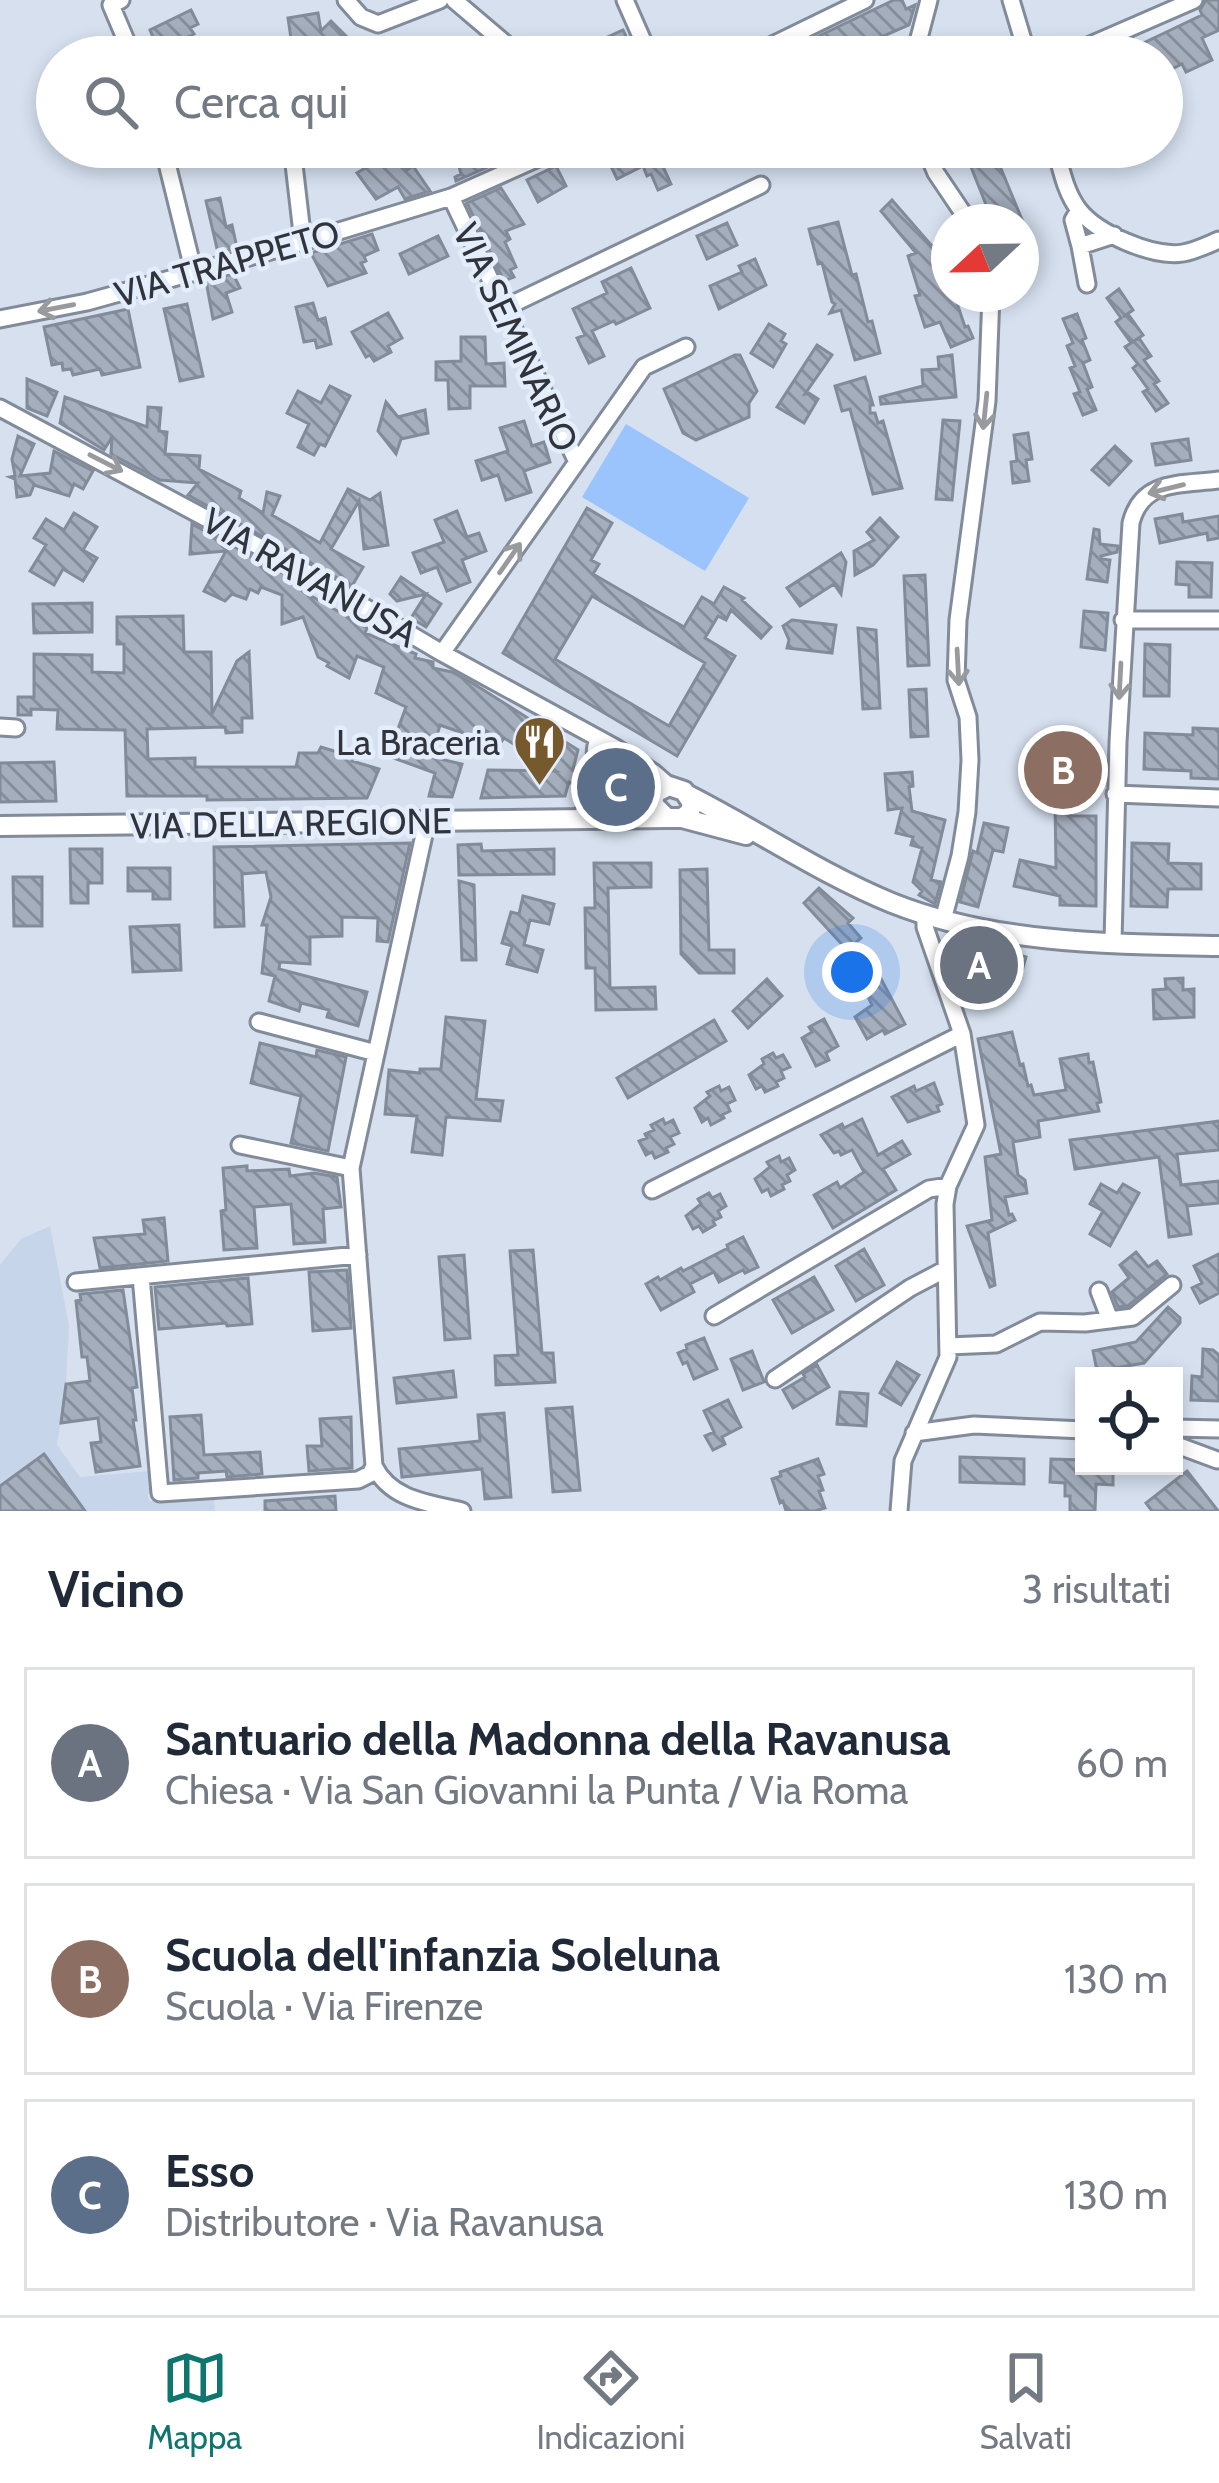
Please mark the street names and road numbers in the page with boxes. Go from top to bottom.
street label: VIA TRAPPETO [110,210,344,316]
street label: VIA SEMINARIO [444,216,588,458]
street label: VIA RAVANUSA [195,498,425,656]
street label: VIA DELLA REGIONE [130,798,452,848]

